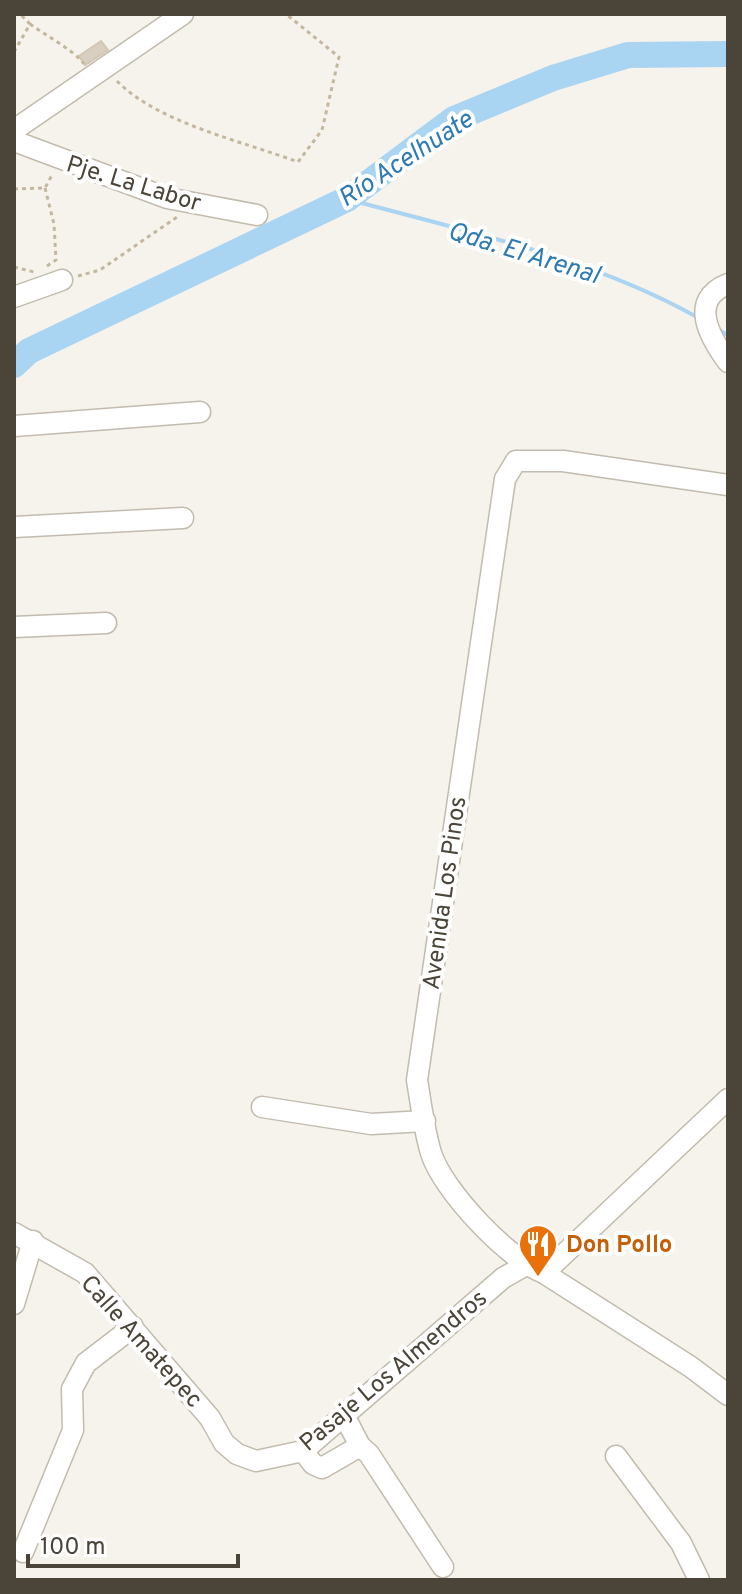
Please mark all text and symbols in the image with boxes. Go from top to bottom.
water label: Río Acelhuate [333,104,481,216]
street label: Pje. La Labor [62,150,204,220]
water label: Qda. El Arenal [443,216,605,294]
street label: Avenida Los Pinos [418,795,474,992]
restaurant icon: Don Pollo [517,1223,559,1278]
place label: Don Pollo [566,1231,672,1261]
street label: Calle Amatepec [73,1270,208,1415]
street label: Pasaje Los Almendros [294,1284,494,1459]
scale bar [28,1518,238,1568]
text: 100 m [40,1533,106,1563]

